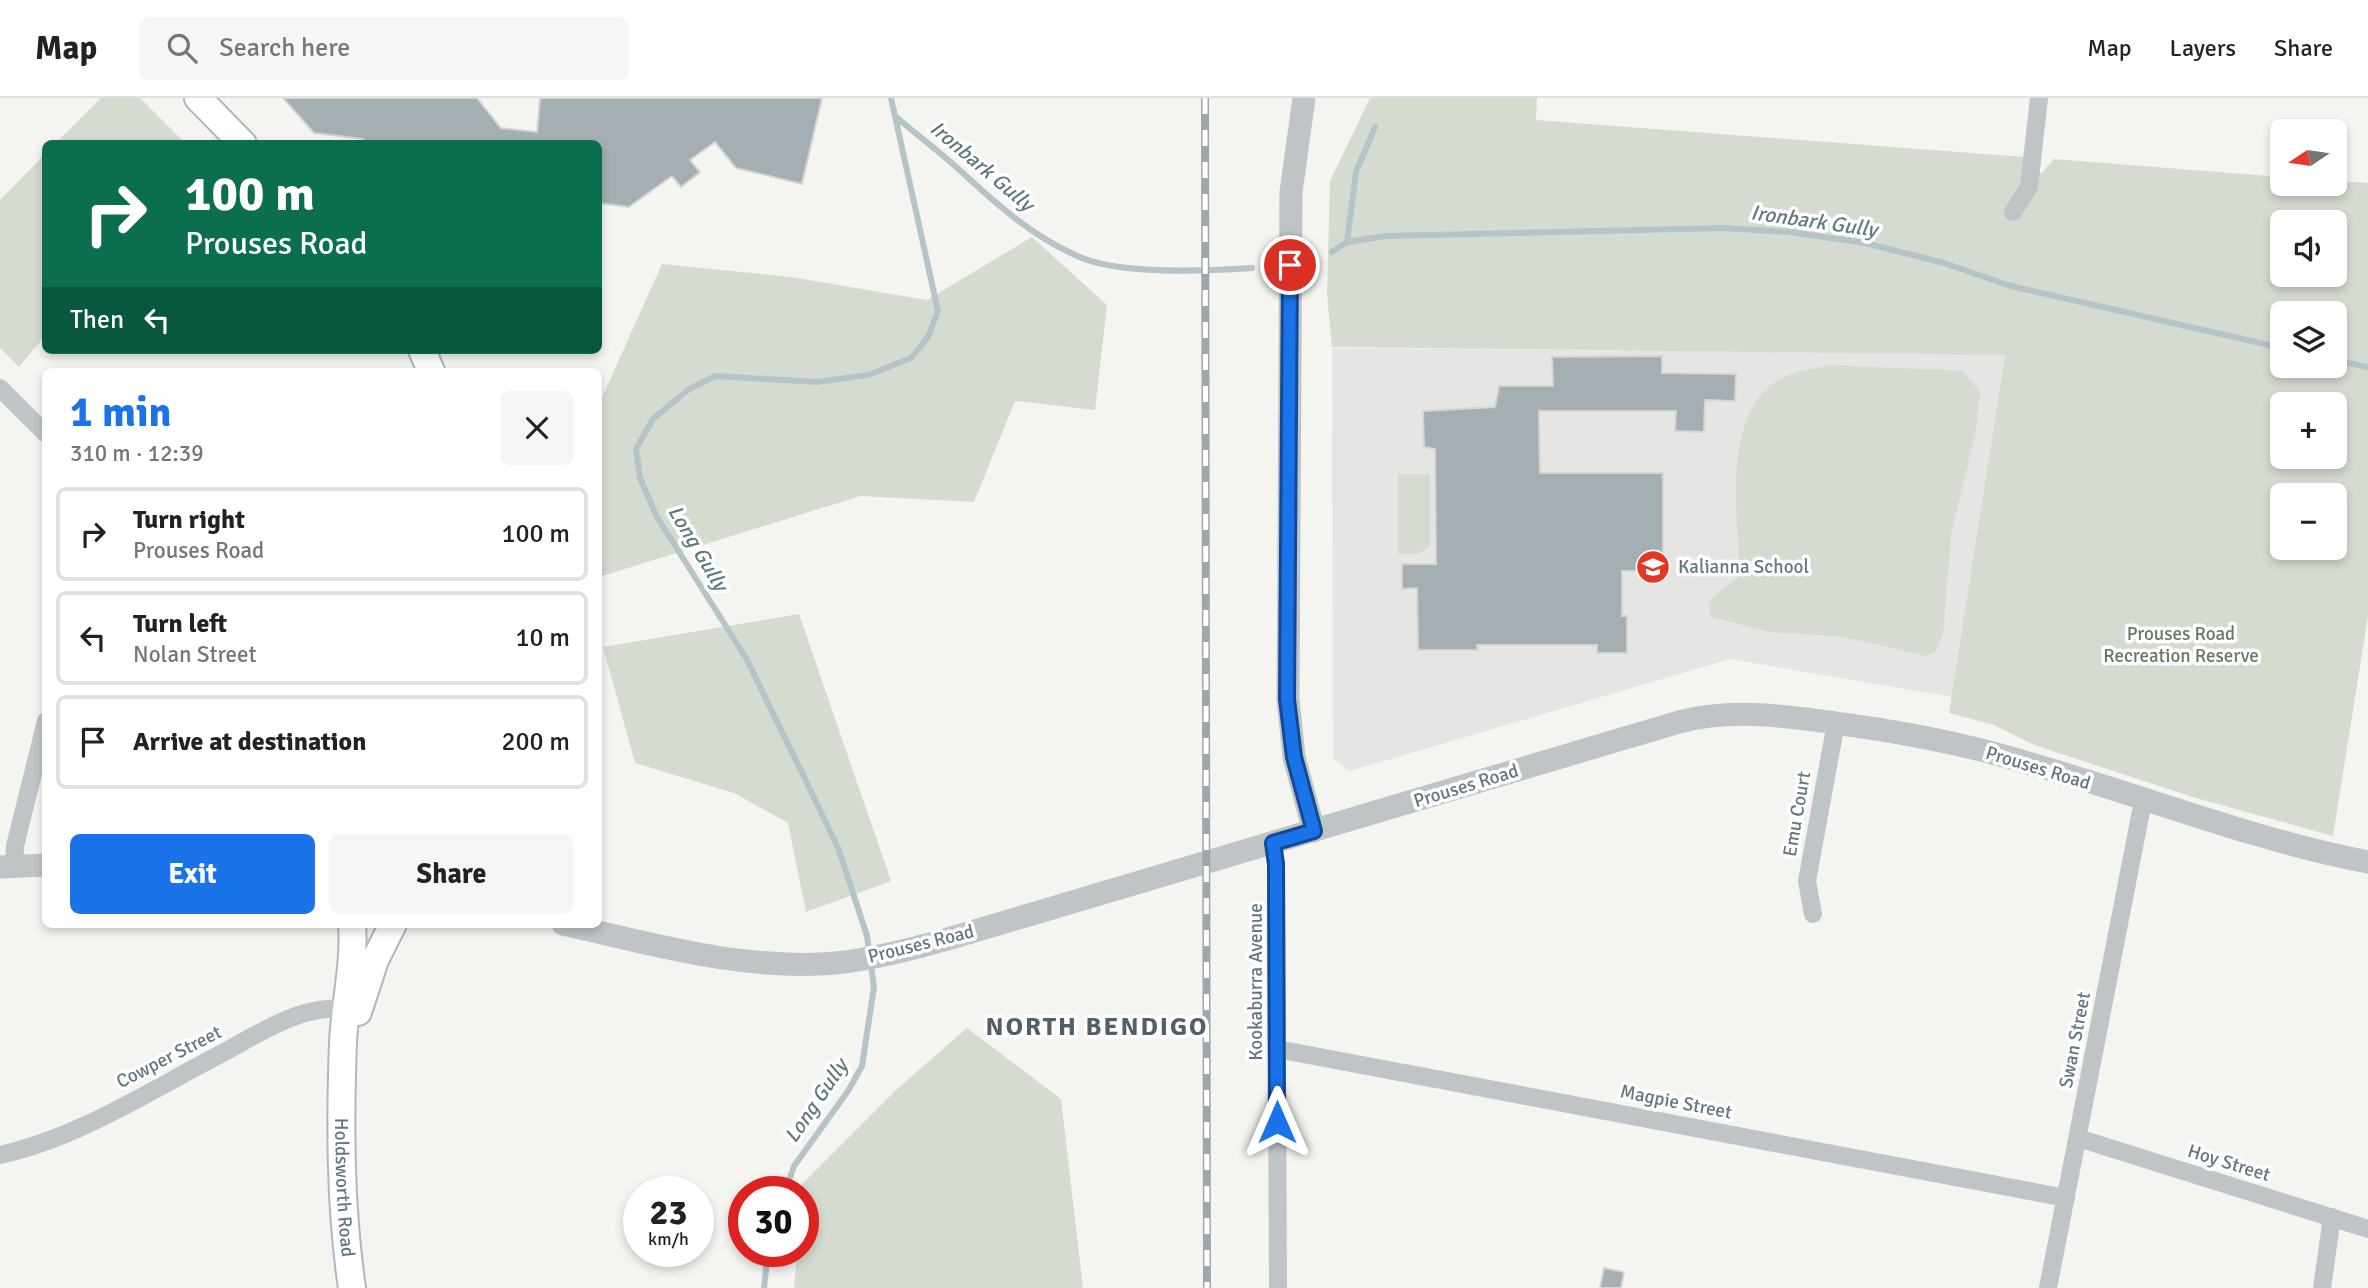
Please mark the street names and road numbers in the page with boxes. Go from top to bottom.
street label: Prouses Road [1983,741,2093,795]
street label: Prouses Road [1411,759,1521,813]
street label: Emu Court [1778,769,1816,858]
street label: Kookaburra Avenue [1244,903,1268,1061]
street label: Prouses Road [866,919,976,969]
street label: Swan Street [2054,990,2096,1090]
street label: Cowper Street [112,1020,226,1094]
street label: Magpie Street [1618,1079,1734,1125]
street label: Holdsworth Road [329,1118,360,1258]
street label: Hoy Street [2185,1139,2273,1187]

